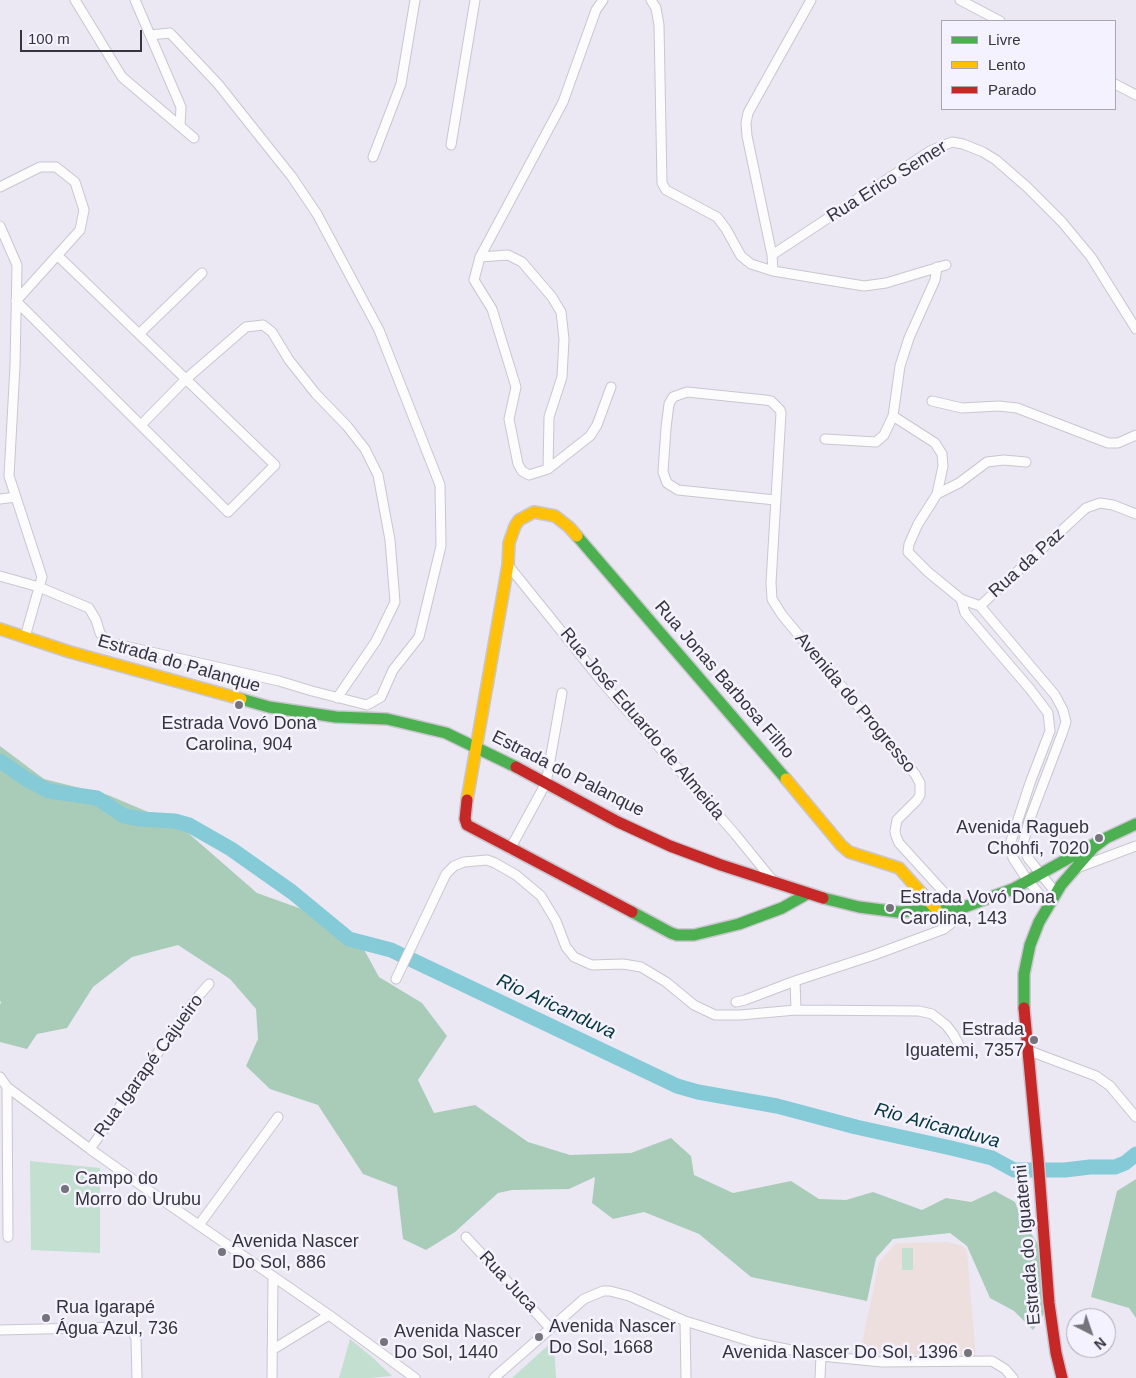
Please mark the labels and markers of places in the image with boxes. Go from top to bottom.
marker: Estrada Vovó Dona Carolina, 904 [233,699,245,711]
place label: Estrada Vovó Dona Carolina, 904 [161,713,317,756]
place label: Avenida Ragueb Chohfi, 7020 [956,817,1089,860]
marker: Avenida Ragueb Chohfi, 7020 [1093,832,1105,844]
place label: Estrada Vovó Dona Carolina, 143 [900,887,1055,930]
marker: Estrada Vovó Dona Carolina, 143 [884,902,896,914]
place label: Estrada Iguatemi, 7357 [905,1019,1024,1062]
marker: Estrada Iguatemi, 7357 [1028,1034,1040,1046]
place label: Campo do Morro do Urubu [75,1168,201,1210]
marker: Campo do Morro do Urubu [59,1183,71,1195]
place label: Avenida Nascer Do Sol, 886 [232,1231,359,1274]
marker: Avenida Nascer Do Sol, 886 [216,1246,228,1258]
place label: Rua Igarapé Água Azul, 736 [56,1297,178,1340]
marker: Rua Igarapé Água Azul, 736 [40,1312,52,1324]
place label: Avenida Nascer Do Sol, 1668 [549,1316,676,1358]
place label: Avenida Nascer Do Sol, 1440 [394,1321,521,1364]
marker: Avenida Nascer Do Sol, 1668 [533,1331,545,1343]
marker: Avenida Nascer Do Sol, 1440 [378,1336,390,1348]
place label: Avenida Nascer Do Sol, 1396 [722,1342,958,1364]
marker: Avenida Nascer Do Sol, 1396 [962,1347,974,1359]

